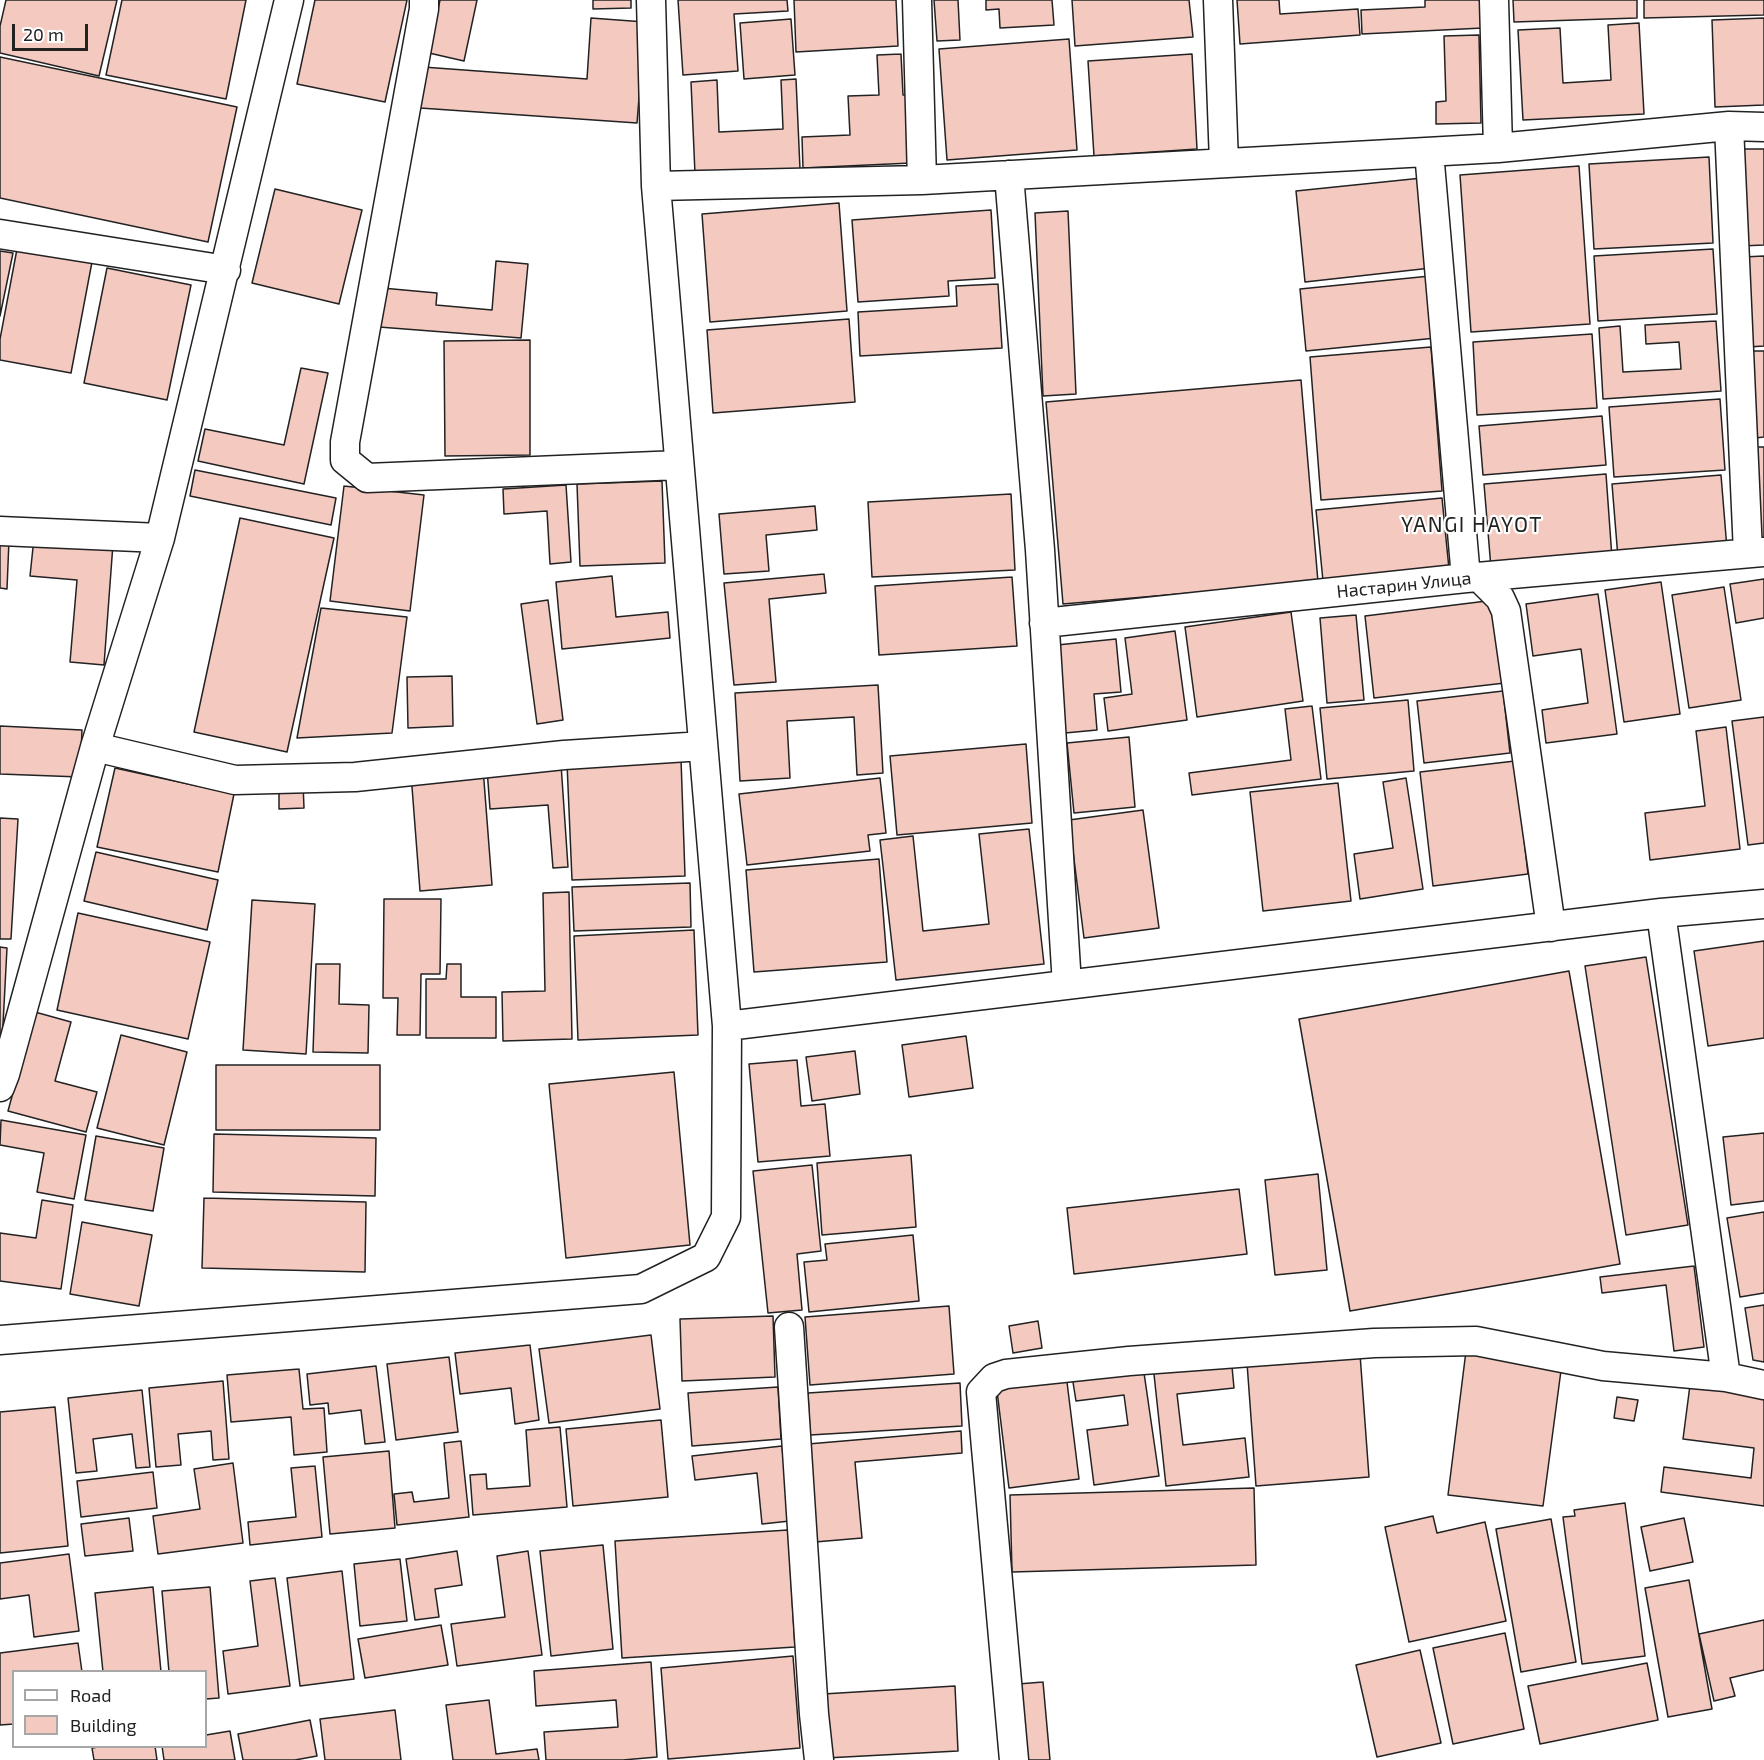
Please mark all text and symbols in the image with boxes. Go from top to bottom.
scale bar [15,12,92,50]
text: 20 m [23,23,64,45]
district label: YANGI HAYOT [1401,512,1543,538]
street label: Настарин Улица [1336,567,1472,603]
legend [12,1670,207,1748]
text: Road [70,1684,111,1706]
text: Building [70,1714,137,1736]

